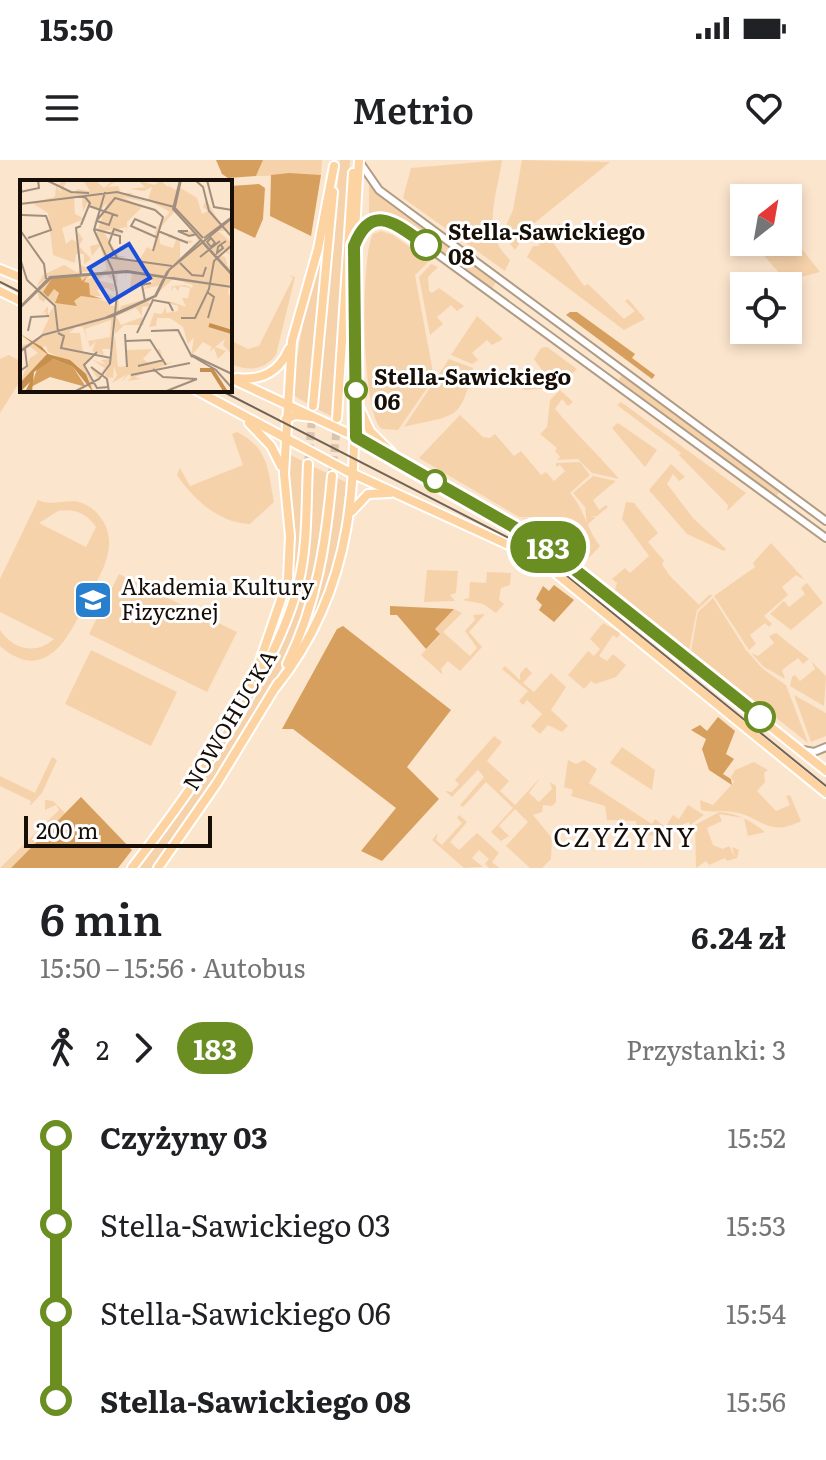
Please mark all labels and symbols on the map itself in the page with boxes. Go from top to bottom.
inset map [20,180,232,392]
north arrow [730,184,802,256]
place label: Stella-Sawickiego 08 [448,214,645,272]
marker: Stella-Sawickiego 08 [411,230,441,260]
place label: Stella-Sawickiego 06 [374,359,571,417]
marker: Stella-Sawickiego 06 [345,379,367,401]
unlabelled marker [424,470,446,492]
line badge: 183 [502,521,594,573]
place label: Akademia Kultury Fizycznej [121,569,314,627]
school or university icon: Akademia Kultury Fizycznej [72,579,114,621]
street label: NOWOHUCKA [174,643,284,796]
unlabelled marker [745,702,775,732]
scale bar [24,812,212,848]
district label: CZYŻYNY [553,816,697,855]

